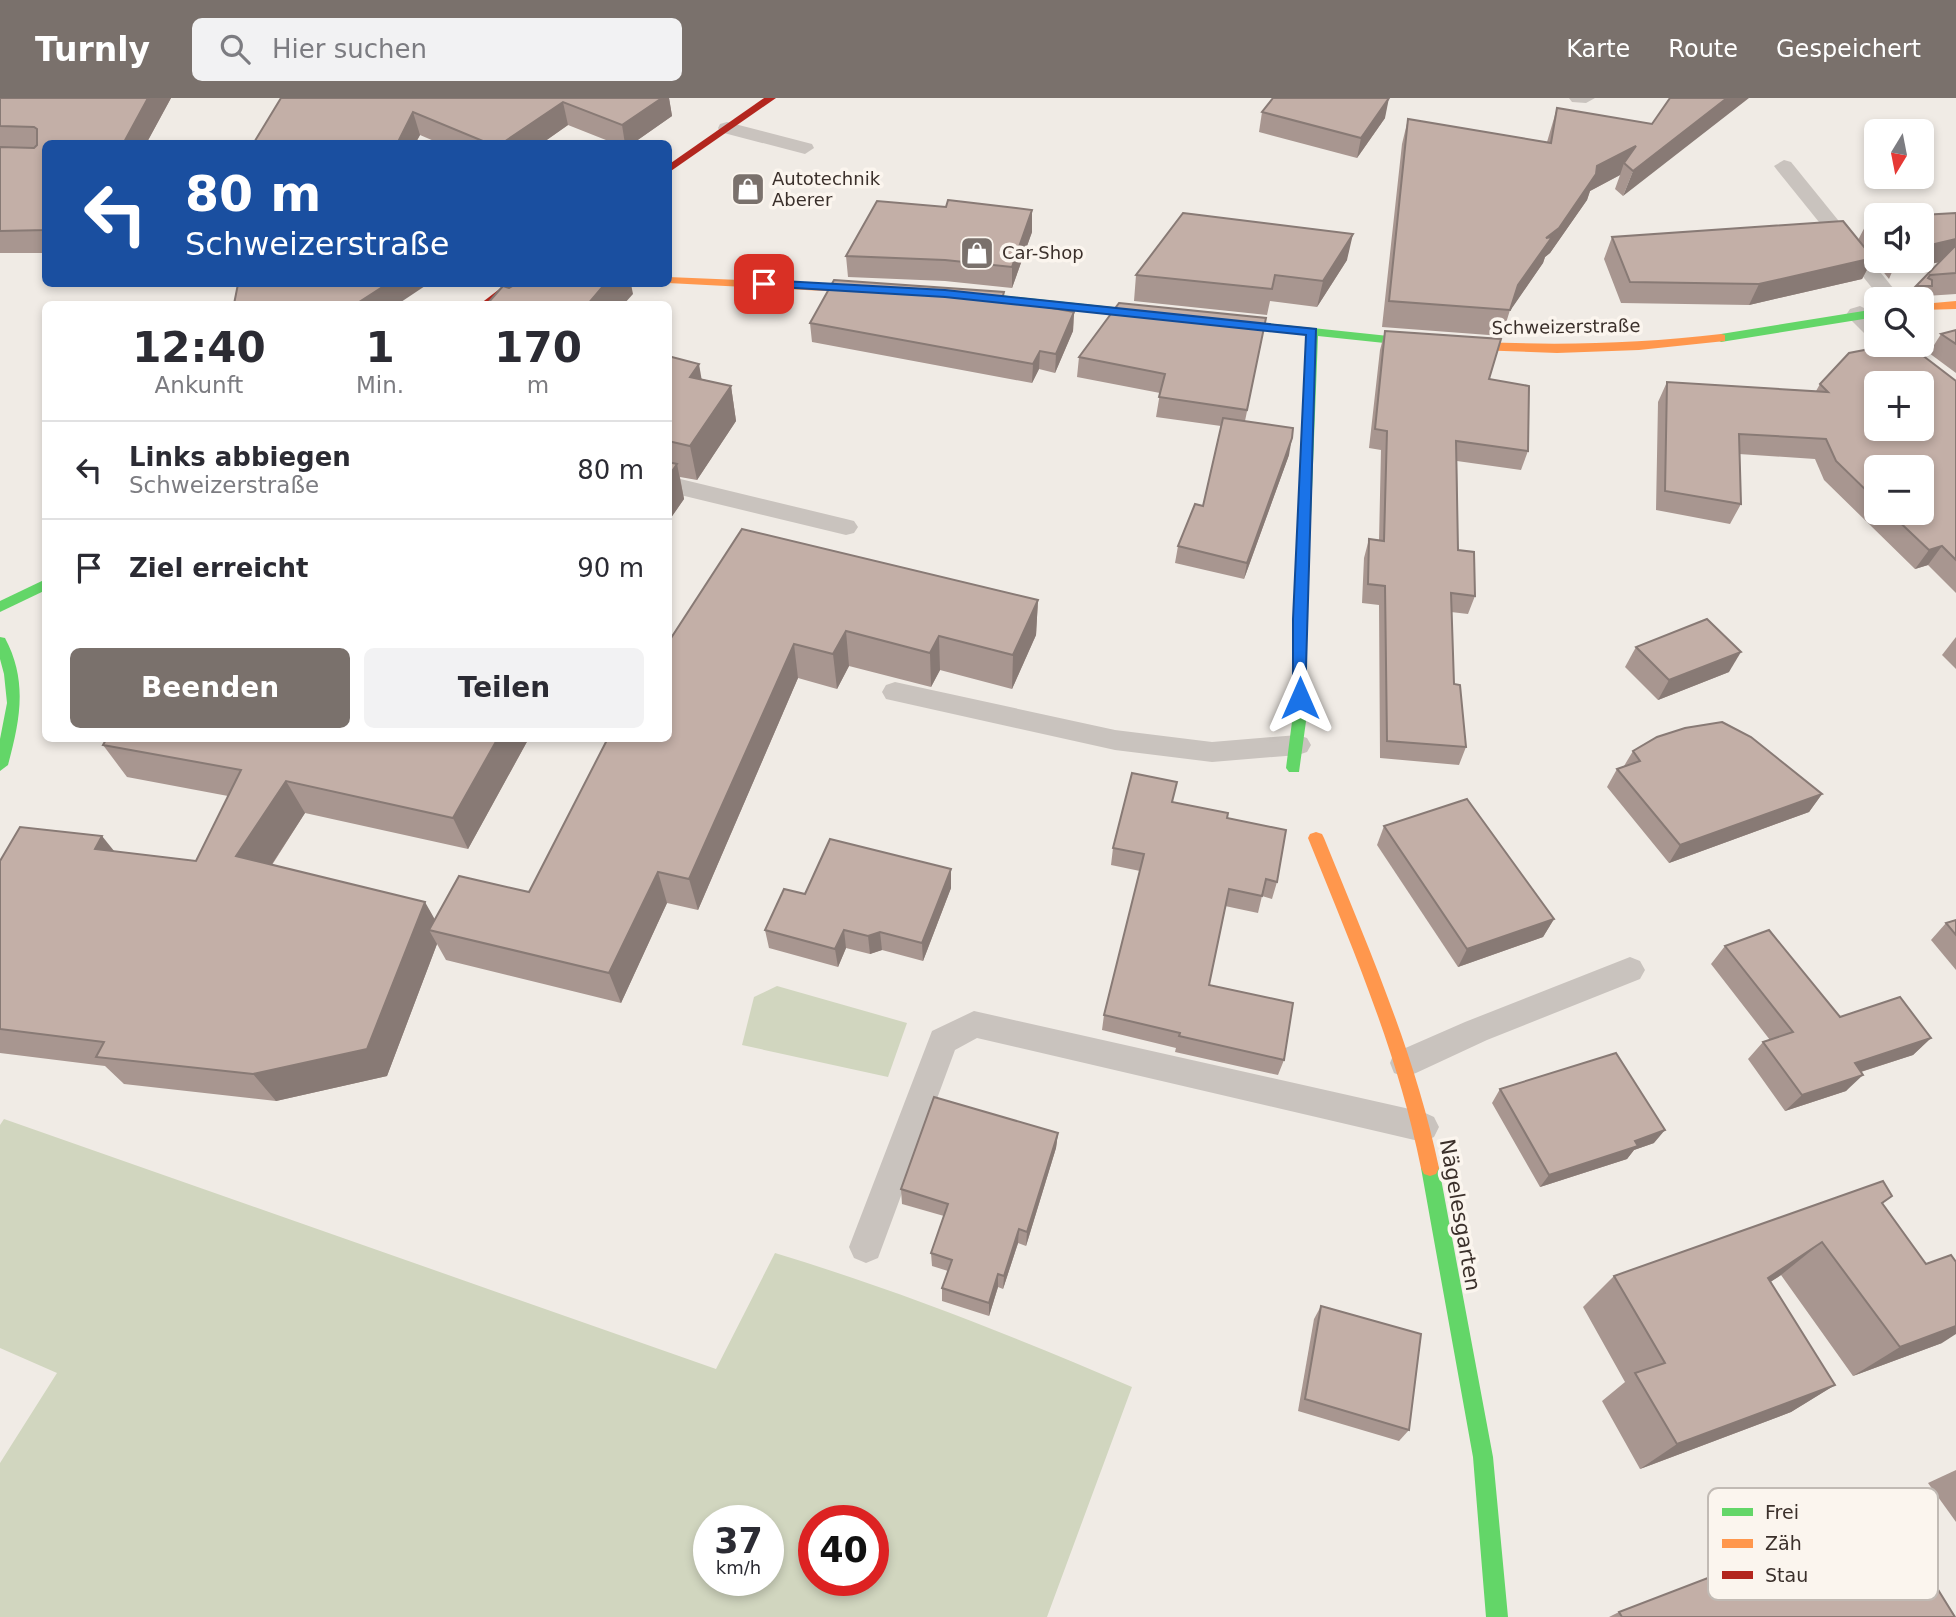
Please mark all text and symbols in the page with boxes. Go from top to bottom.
search box [192,18,682,81]
text: Turnly [35,30,150,69]
icon: search [216,30,254,68]
text: Hier suchen [272,34,427,64]
text: Karte [1566,35,1630,63]
text: Route [1668,35,1738,63]
text: Gespeichert [1776,35,1921,63]
north arrow [1864,119,1934,189]
map controls [1864,119,1934,525]
text: 80 m [185,166,321,223]
icon: left [70,168,161,259]
place label: Autotechnik Aberer [772,168,881,210]
shop icon: Autotechnik Aberer [729,170,767,208]
button: sound [1864,203,1934,273]
text: Schweizerstraße [185,225,449,263]
shop icon: Car-Shop [958,234,996,272]
place label: Car-Shop [1002,242,1084,263]
pin [734,254,794,314]
icon: arrive [745,265,783,303]
button: search [1864,287,1934,357]
street label: Schweizerstraße [1491,315,1641,338]
text: 12:40 [132,323,266,372]
text: 1 [365,323,395,372]
text: 170 [494,323,582,372]
button: + [1864,371,1934,441]
text: Ankunft [155,372,243,398]
text: Min. [356,372,404,398]
text: m [527,372,549,398]
text: Links abbiegen [129,442,351,472]
icon: left [70,451,108,489]
text: 80 m [577,455,644,485]
button: − [1864,455,1934,525]
text: Schweizerstraße [129,472,319,498]
icon: arrive [70,549,108,587]
text: Ziel erreicht [129,553,309,583]
text: 90 m [577,553,644,583]
button: Beenden [70,648,350,728]
button: Teilen [364,648,644,728]
position arrow [1263,661,1337,735]
street label: Nägelesgarten [1435,1137,1485,1293]
legend [1708,1488,1938,1600]
text: Frei [1765,1501,1799,1523]
speed limit sign: 40 [798,1505,889,1596]
text: 37 [714,1521,763,1561]
text: Zäh [1765,1532,1802,1554]
text: km/h [716,1557,761,1578]
text: Stau [1765,1564,1808,1586]

